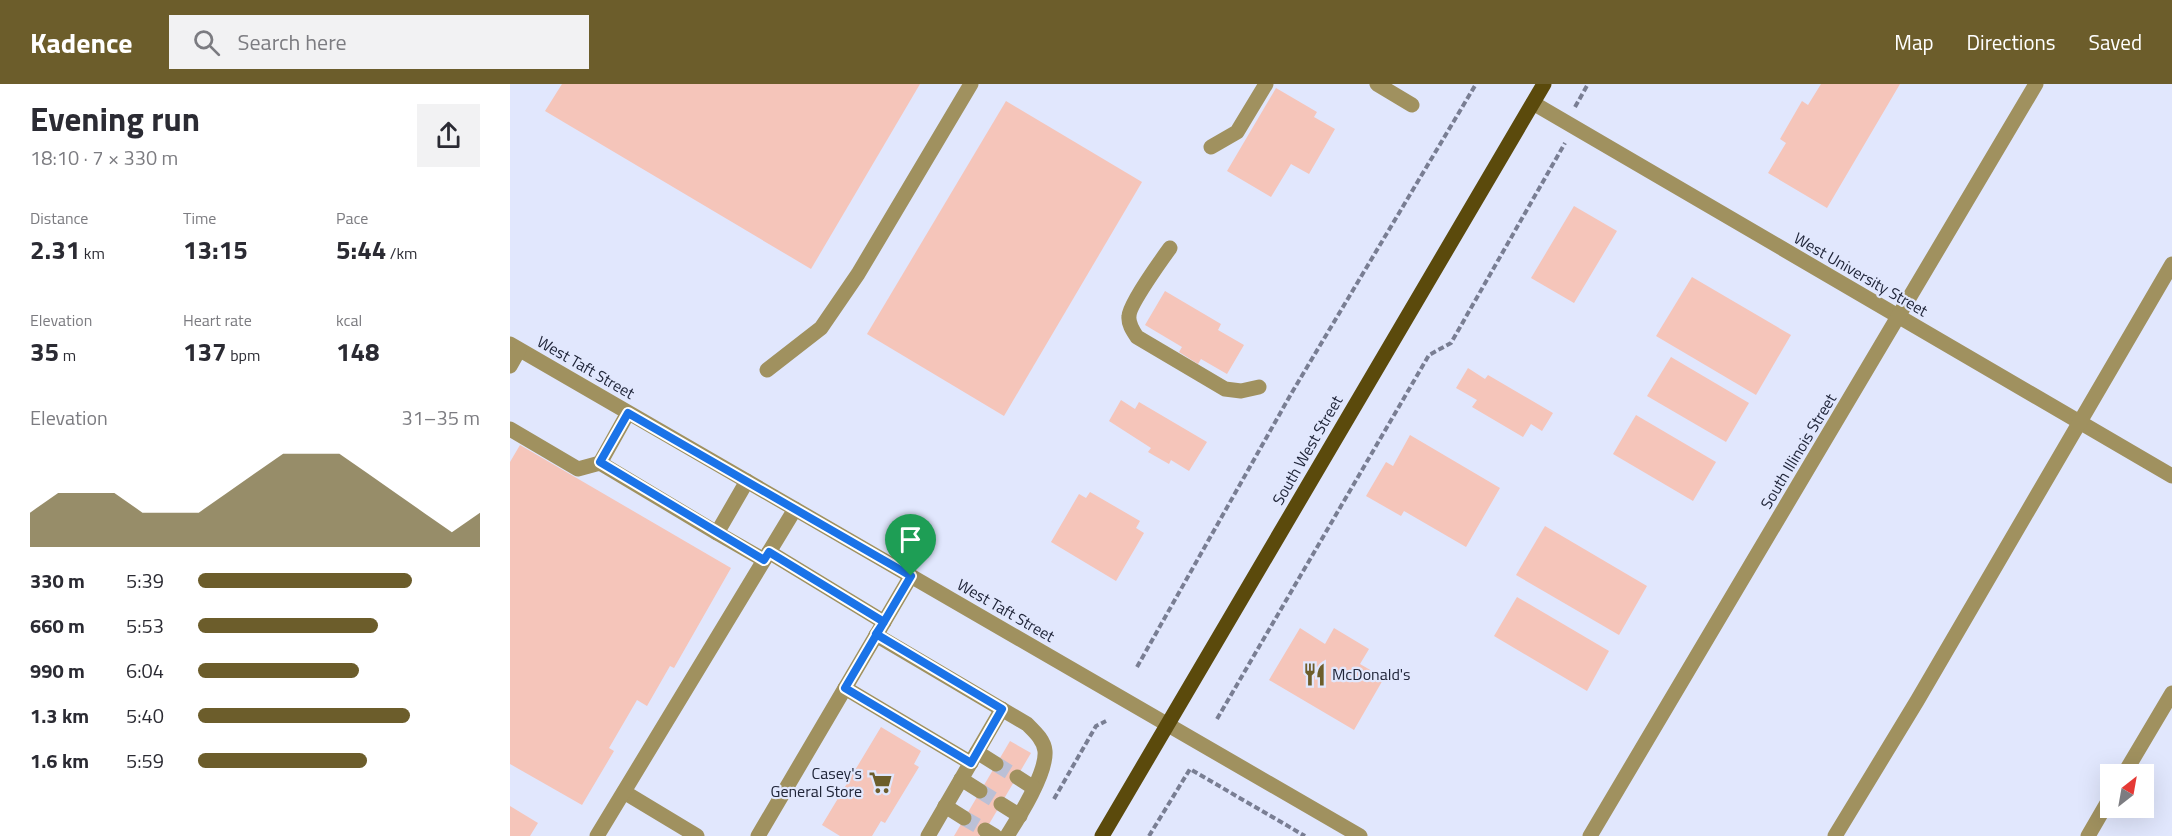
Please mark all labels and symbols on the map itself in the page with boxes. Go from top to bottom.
street label: West University Street [1790,226,1933,322]
street label: West Taft Street [533,329,640,405]
street label: South Illinois Street [1754,388,1842,513]
street label: South West Street [1266,390,1348,509]
pin [885,514,936,576]
street label: West Taft Street [953,572,1060,648]
restaurant icon: McDonald's [1301,661,1327,687]
place label: McDonald's [1332,662,1411,686]
place label: Casey's General Store [771,761,862,803]
north arrow [2100,764,2154,818]
supermarket icon: Casey's General Store [867,769,893,795]

